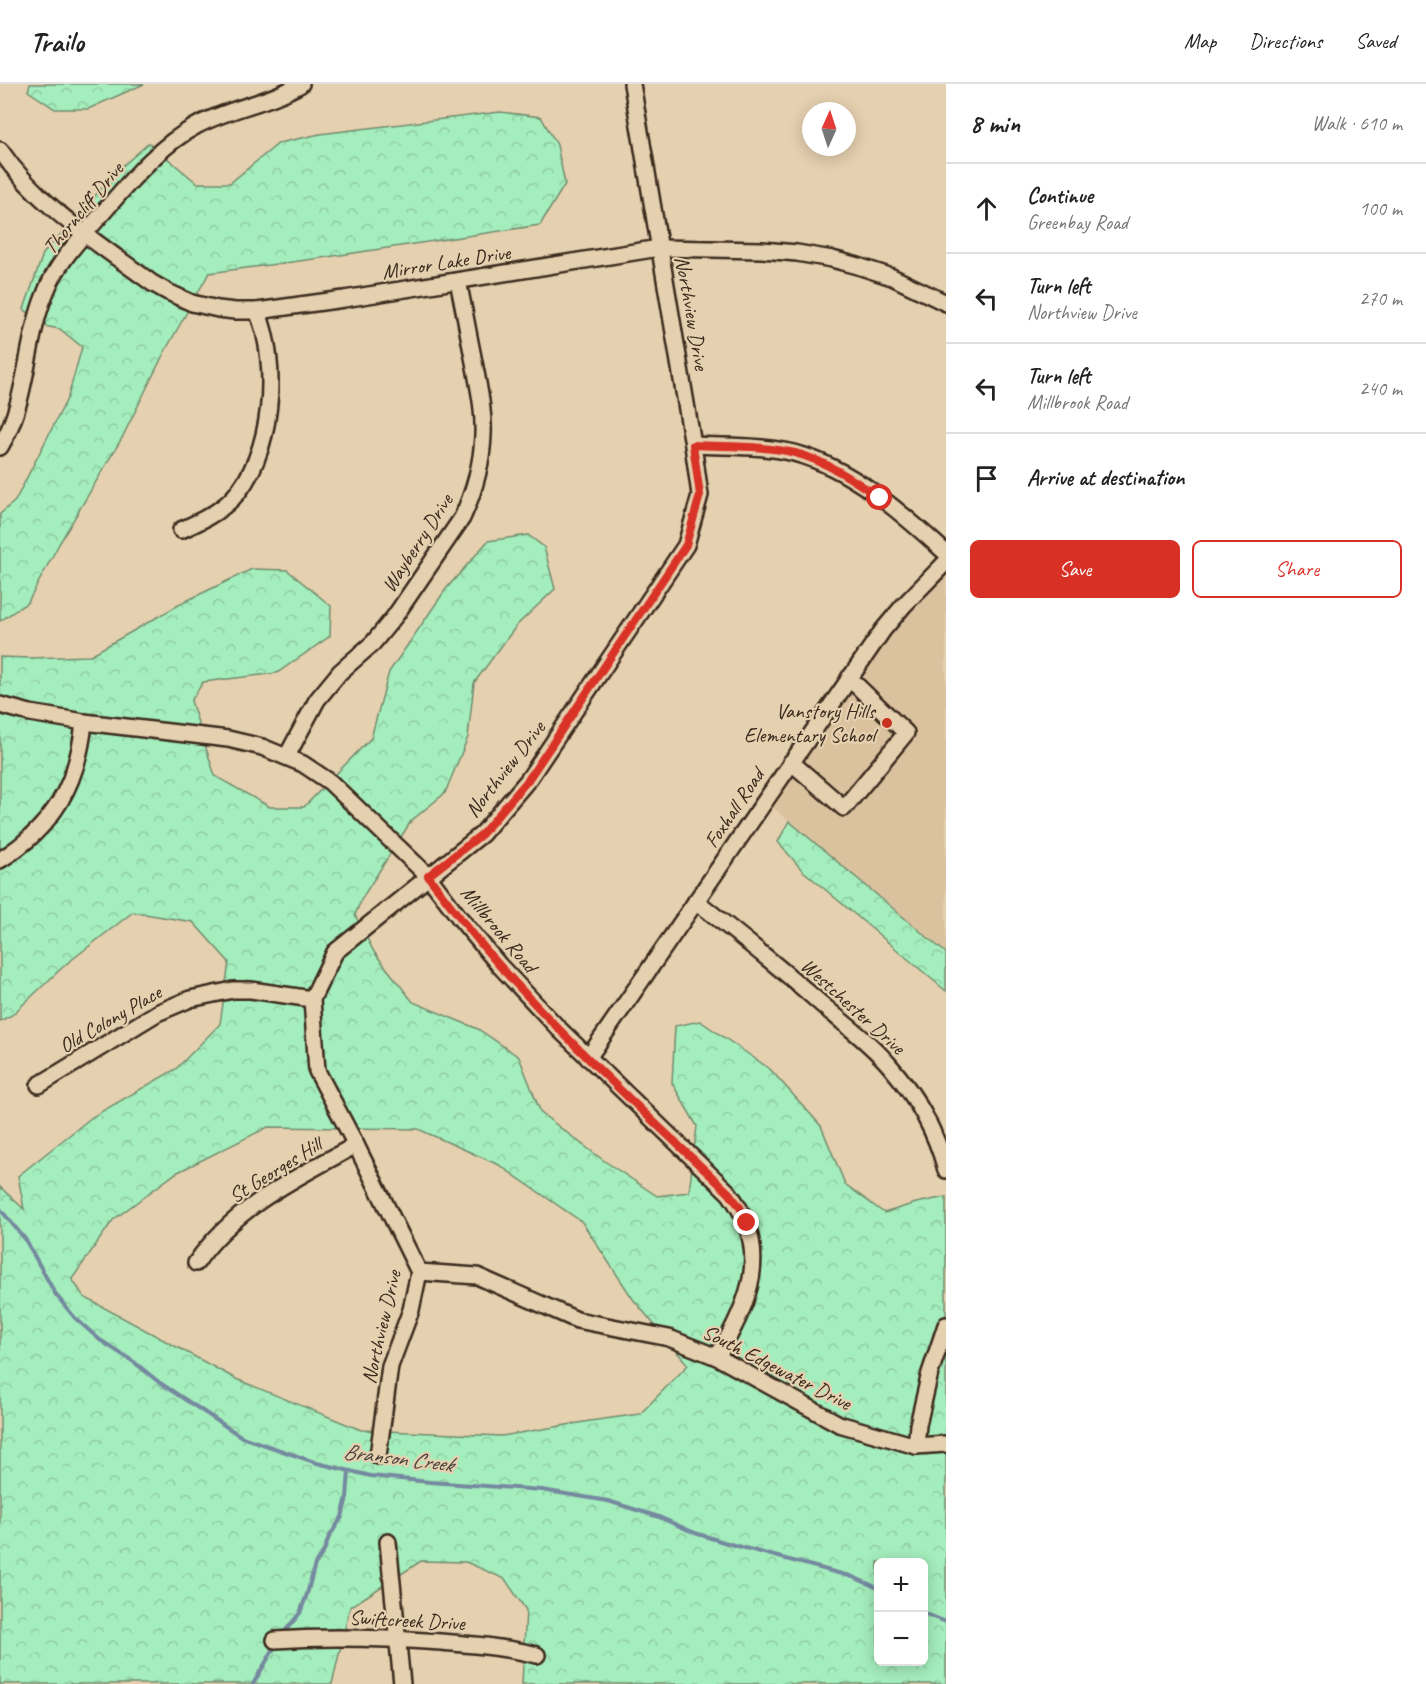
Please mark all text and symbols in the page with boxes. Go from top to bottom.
text: Trailo [30,24,84,59]
text: Map [1184,28,1216,54]
text: Directions [1249,28,1322,54]
text: Saved [1355,28,1396,54]
north arrow [802,102,856,156]
text: 8 min [970,107,1020,140]
text: Walk · 610 m [1312,111,1402,136]
street label: Thorncliff Drive [37,155,130,259]
text: Continue [1027,182,1093,210]
icon: ahead [970,192,1003,225]
text: 100 m [1359,196,1402,221]
text: Greenbay Road [1027,210,1128,235]
street label: Mirror Lake Drive [380,239,513,285]
street label: Northview Drive [669,254,715,373]
text: Turn left [1027,272,1091,300]
icon: left [970,282,1003,315]
text: 270 m [1359,286,1402,311]
text: Northview Drive [1027,300,1137,325]
text: Turn left [1027,362,1091,390]
icon: left [970,372,1003,405]
text: 240 m [1359,376,1402,401]
text: Millbrook Road [1027,390,1128,415]
icon: arrive [970,462,1003,495]
text: Arrive at destination [1027,464,1184,492]
route start [866,484,892,510]
street label: Wayberry Drive [376,488,459,597]
button: Save [970,540,1180,598]
button: Share [1192,540,1402,598]
place label: Vanstory Hills Elementary School [744,698,878,748]
street label: Northview Drive [459,715,551,822]
marker: Vanstory Hills Elementary School [880,716,894,730]
street label: Foxhall Road [698,760,772,852]
street label: Millbrook Road [455,880,545,980]
street label: Westchester Drive [795,952,911,1060]
street label: Old Colony Place [54,978,168,1059]
street label: St Georges Hill [224,1129,329,1209]
route end [733,1209,759,1235]
street label: Northview Drive [355,1267,407,1386]
street label: South Edgewater Drive [698,1318,857,1416]
water label: Branson Creek [342,1437,458,1479]
map controls [874,1558,928,1666]
button: + [874,1558,928,1612]
street label: Swiftcreek Drive [349,1604,467,1636]
button: − [874,1612,928,1666]

